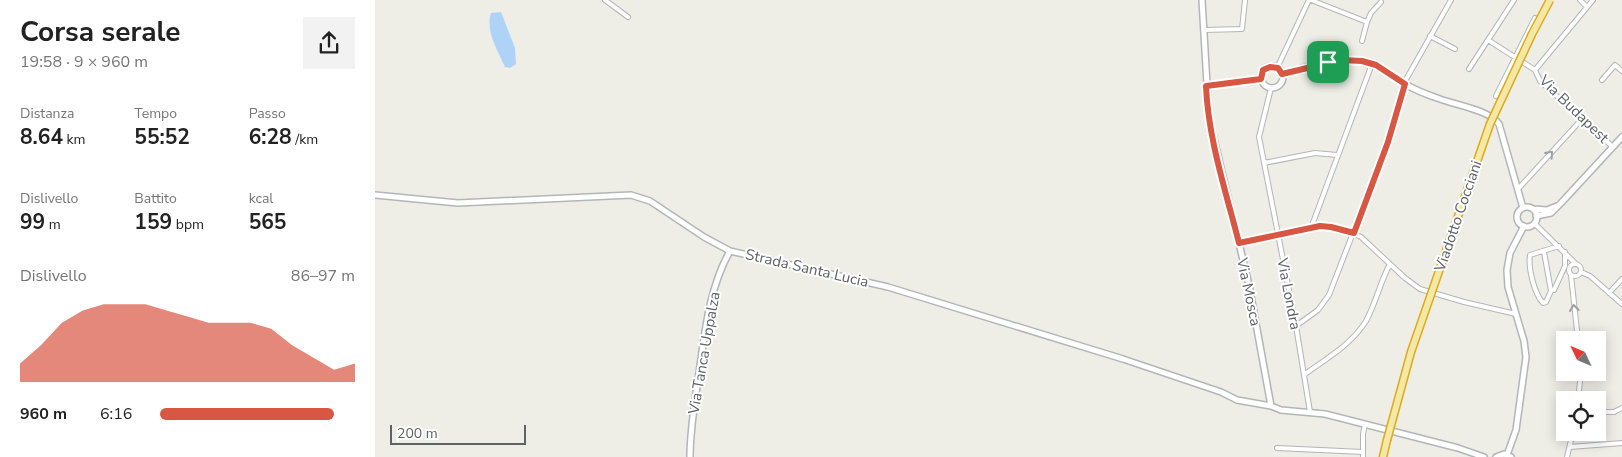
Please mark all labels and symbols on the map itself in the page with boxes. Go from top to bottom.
pin [1307,41,1349,83]
street label: Via Budapest [1534,70,1614,148]
one-way arrow [1544,150,1553,159]
street label: Viadotto Cocciani [1429,158,1486,275]
street label: Strada Santa Lucia [743,244,871,292]
street label: Via Mosca [1232,255,1266,328]
street label: Via Londra [1272,256,1306,332]
street label: Via Tanca Uppalza [683,290,725,417]
one-way arrow [1569,303,1580,311]
north arrow [1556,331,1606,381]
scale bar [390,422,526,445]

